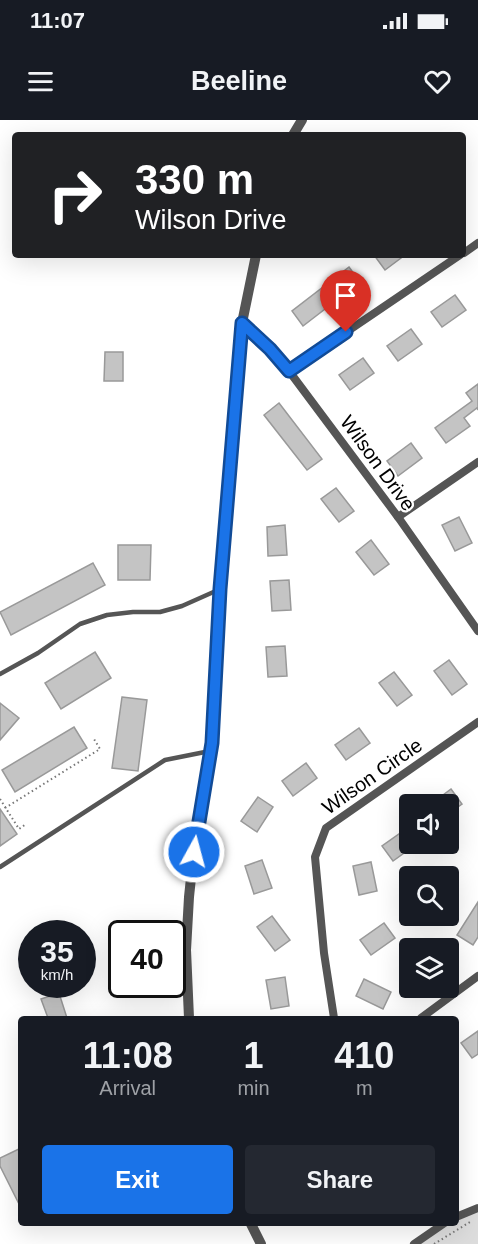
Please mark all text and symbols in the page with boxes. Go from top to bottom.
text: 11:07 [30,8,85,33]
icon: menu [24,65,57,98]
icon: heart [421,65,454,98]
text: Beeline [191,66,287,96]
icon: right [36,156,114,234]
text: 330 m [135,156,254,203]
text: Wilson Drive [135,205,287,235]
pin [320,270,371,332]
icon: arrive [329,279,362,312]
street label: Wilson Drive [336,411,420,515]
street label: Wilson Circle [318,734,426,818]
map controls [399,794,459,998]
button: sound [399,794,459,854]
position arrow [162,820,226,884]
button: search [399,866,459,926]
speed limit sign: 40 [108,920,186,998]
text: 35 [40,935,74,968]
button: layers [399,938,459,998]
text: km/h [41,966,73,983]
text: 11:08 [83,1035,173,1076]
text: 1 [243,1035,264,1076]
text: 410 [334,1035,394,1076]
text: Arrival [99,1077,156,1099]
text: min [237,1077,270,1099]
text: m [356,1077,373,1099]
button: Exit [42,1145,233,1214]
button: Share [245,1145,435,1214]

